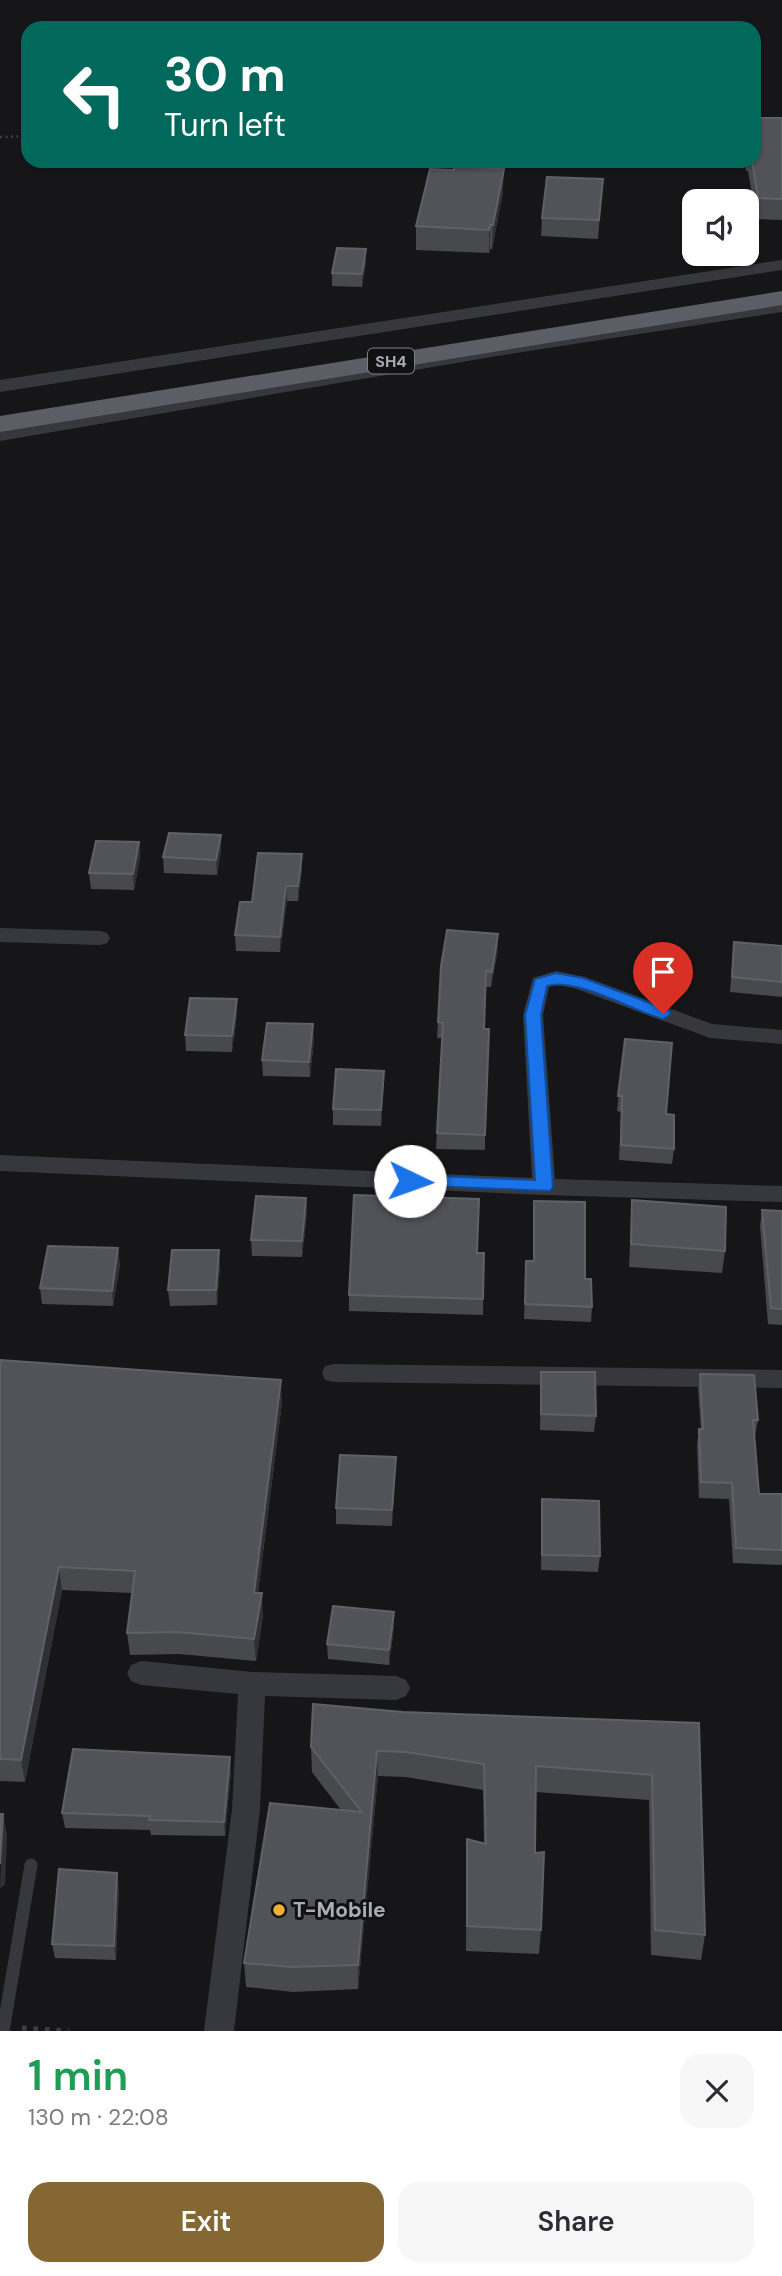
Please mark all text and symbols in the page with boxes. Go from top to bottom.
text: 30 m [164,42,286,106]
icon: left [49,49,140,140]
text: Turn left [164,104,286,146]
map controls [682,189,759,266]
button: sound [682,189,759,266]
road number: SH4 [368,348,414,374]
pin [633,942,693,1014]
icon: arrive [644,953,682,991]
position arrow [373,1144,447,1218]
place label: T-Mobile [293,1896,386,1924]
marker: T-Mobile [271,1902,287,1918]
text: 1 min [28,2048,128,2103]
button: close [680,2054,754,2128]
text: 130 m · 22:08 [28,2102,169,2132]
button: Exit [28,2182,384,2262]
button: Share [398,2182,754,2262]

